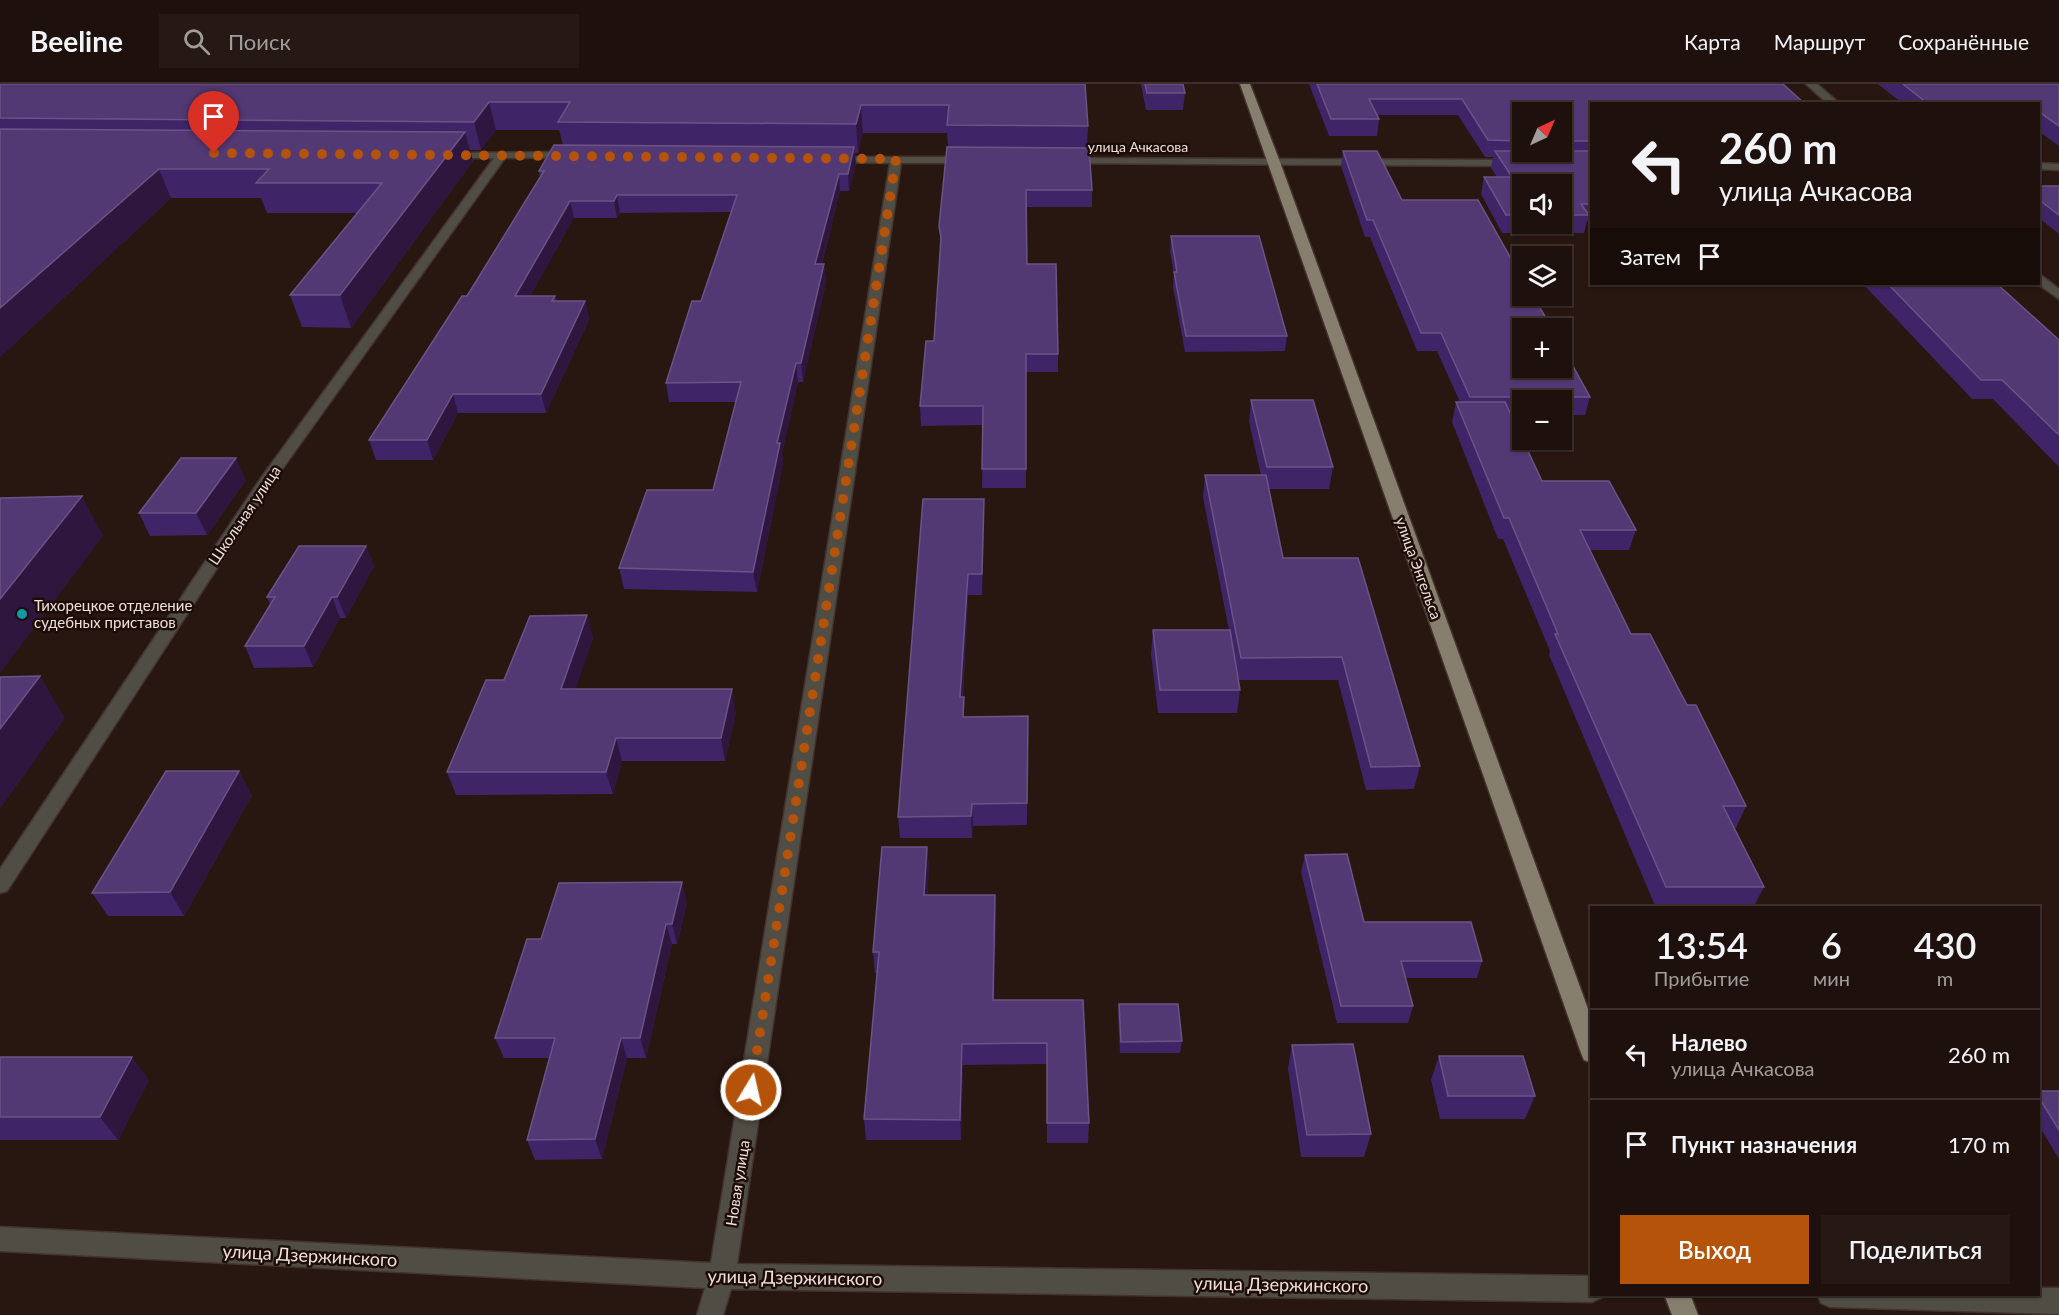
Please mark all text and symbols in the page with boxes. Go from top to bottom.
search box [159,14,579,68]
text: Beeline [30,24,123,58]
icon: search [180,25,213,58]
text: Поиск [228,28,291,55]
text: Карта [1684,29,1741,54]
text: Маршрут [1774,29,1865,54]
text: Сохранённые [1898,29,2029,54]
pin [188,91,239,153]
icon: arrive [197,100,230,133]
north arrow [1512,102,1572,162]
map controls [1512,102,1572,450]
text: 260 m [1719,123,1837,173]
icon: left [1620,126,1698,204]
street label: улица Ачкасова [1088,138,1188,155]
button: sound [1512,174,1572,234]
text: улица Ачкасова [1719,174,1913,207]
icon: arrive [1693,240,1726,273]
text: Затем [1620,243,1681,270]
button: layers [1512,246,1572,306]
button: + [1512,318,1572,378]
button: − [1512,390,1572,450]
street label: Школьная улица [204,462,284,568]
street label: улица Энгельса [1392,514,1446,622]
place label: Тихорецкое отделение судебных приставов [34,596,192,631]
marker: Тихорецкое отделение судебных приставов [15,607,29,621]
text: 13:54 [1655,923,1748,967]
text: 6 [1821,923,1842,967]
text: 430 [1914,923,1976,967]
text: Прибытие [1654,966,1749,990]
text: мин [1813,966,1850,990]
text: m [1937,966,1953,990]
text: Налево [1671,1029,1747,1056]
icon: left [1620,1038,1653,1071]
text: 260 m [1948,1041,2010,1068]
text: улица Ачкасова [1671,1056,1815,1080]
position arrow [719,1058,783,1122]
icon: arrive [1620,1128,1653,1161]
text: Пункт назначения [1671,1131,1857,1158]
text: 170 m [1948,1131,2010,1158]
street label: Новая улица [721,1139,753,1227]
button: Выход [1620,1215,1809,1284]
button: Поделиться [1821,1215,2010,1284]
street label: улица Дзержинского [222,1239,398,1271]
street label: улица Дзержинского [707,1264,883,1290]
street label: улица Дзержинского [1193,1271,1369,1297]

